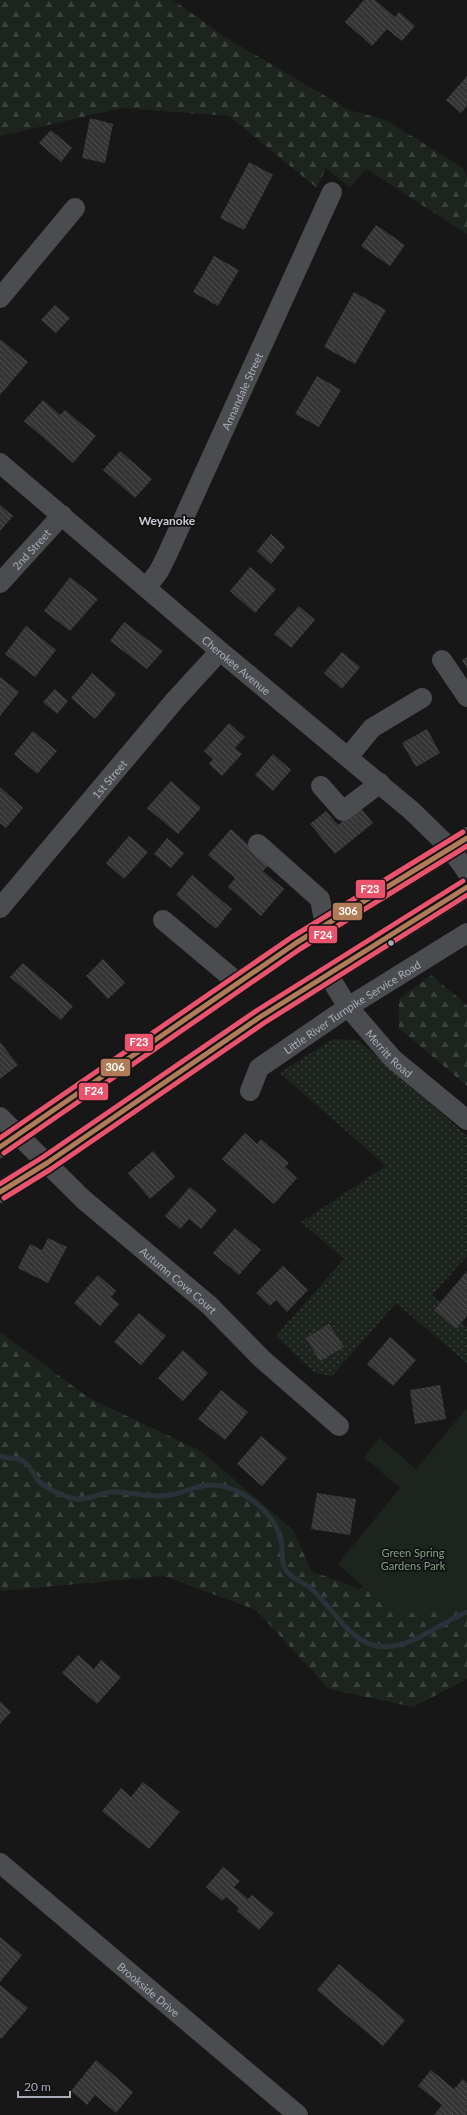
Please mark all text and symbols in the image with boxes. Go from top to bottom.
street label: Annandale Street [218,350,265,432]
district label: Weyanoke [139,513,196,528]
street label: 2nd Street [9,526,53,572]
street label: Cherokee Avenue [200,632,274,697]
street label: 1st Street [89,756,129,801]
line badge: F23 [355,879,386,899]
text: F23 [361,882,380,895]
line badge: 306 [332,902,363,921]
text: 306 [338,904,358,917]
line badge: F24 [308,925,338,944]
text: F24 [314,928,333,941]
unlabelled marker [386,938,396,948]
street label: Little River Turnpike Service Road [281,957,423,1056]
street label: Merritt Road [364,1026,416,1079]
line badge: F23 [124,1033,154,1052]
text: F23 [130,1035,149,1048]
line badge: 306 [100,1058,131,1077]
text: 306 [105,1060,125,1073]
line badge: F24 [78,1082,109,1101]
text: F24 [85,1084,104,1097]
street label: Autumn Cove Court [138,1244,220,1316]
park label: Green Spring Gardens Park [381,1546,446,1572]
street label: Brookside Drive [115,1959,183,2019]
scale bar [18,2073,70,2099]
text: 20 m [24,2079,51,2094]

